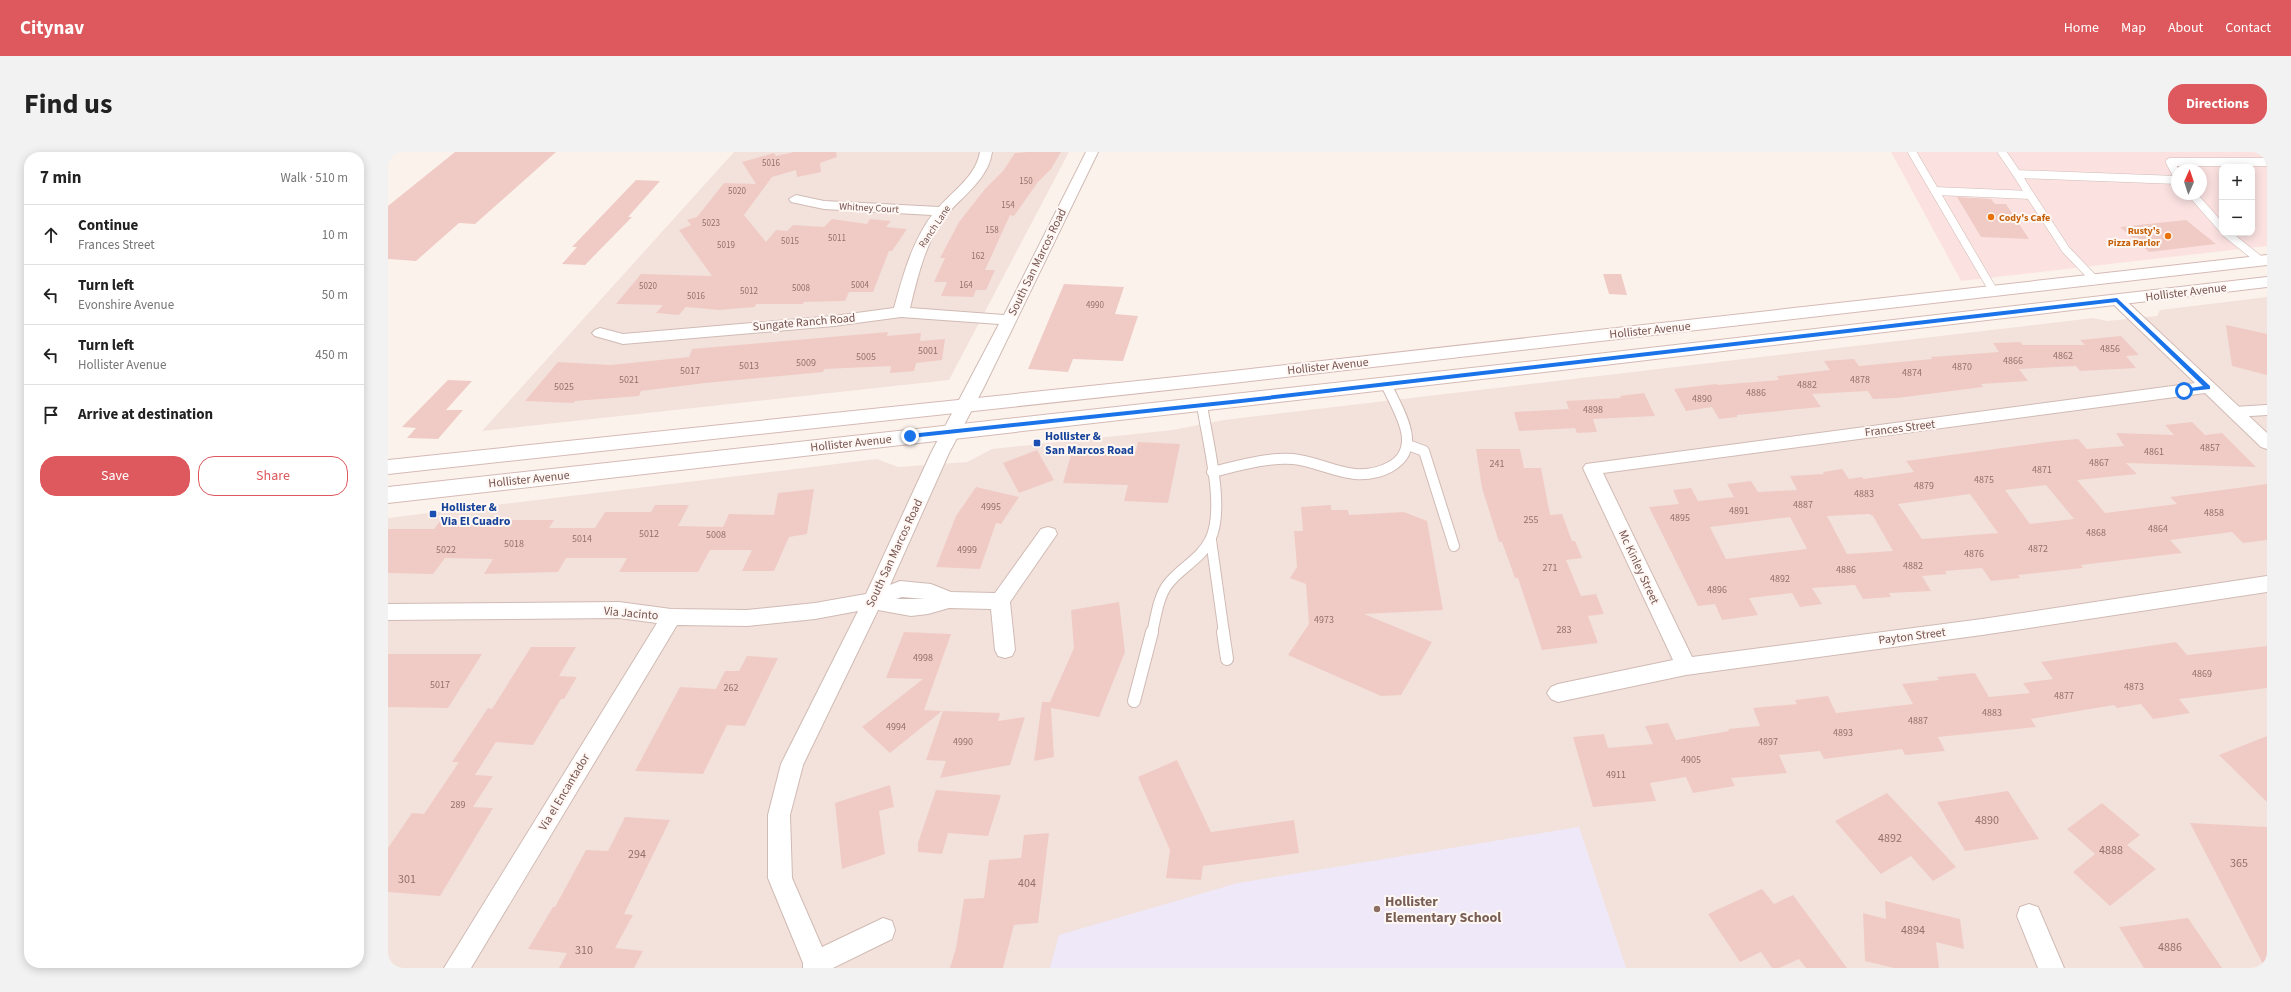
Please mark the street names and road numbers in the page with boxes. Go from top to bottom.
street label: Whitney Court [839,199,900,217]
street label: Ranch Lane [915,203,954,251]
street label: South San Marcos Road [1004,206,1071,319]
street label: Hollister Avenue [2145,279,2228,306]
street label: Sungate Ranch Road [752,310,856,335]
street label: Hollister Avenue [1609,318,1692,343]
street label: Hollister Avenue [1287,354,1370,379]
street label: Frances Street [1864,416,1936,441]
street label: Hollister Avenue [810,431,893,456]
street label: Hollister Avenue [488,467,571,492]
street label: South San Marcos Road [862,496,927,610]
street label: Mc Kinley Street [1614,527,1663,607]
street label: Via Jacinto [603,603,659,624]
street label: Payton Street [1878,624,1947,649]
street label: Via el Encantador [535,750,595,834]

